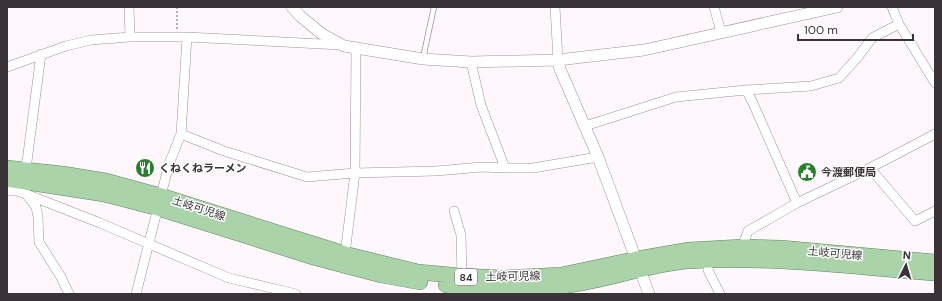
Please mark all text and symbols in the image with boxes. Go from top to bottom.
scale bar [798,16,913,42]
text: 100 m [804,22,838,38]
restaurant icon: くねくねラーメン [134,157,156,179]
place label: くねくねラーメン [159,161,247,175]
public building icon: 今渡郵便局 [796,161,818,183]
place label: 今渡郵便局 [821,165,876,179]
street label: 土岐可児線 [171,193,227,223]
street label: 土岐可児線 [807,244,863,262]
north arrow [886,245,926,285]
text: N [902,248,911,262]
road number: 84 [455,269,477,285]
street label: 土岐可児線 [485,269,541,283]

